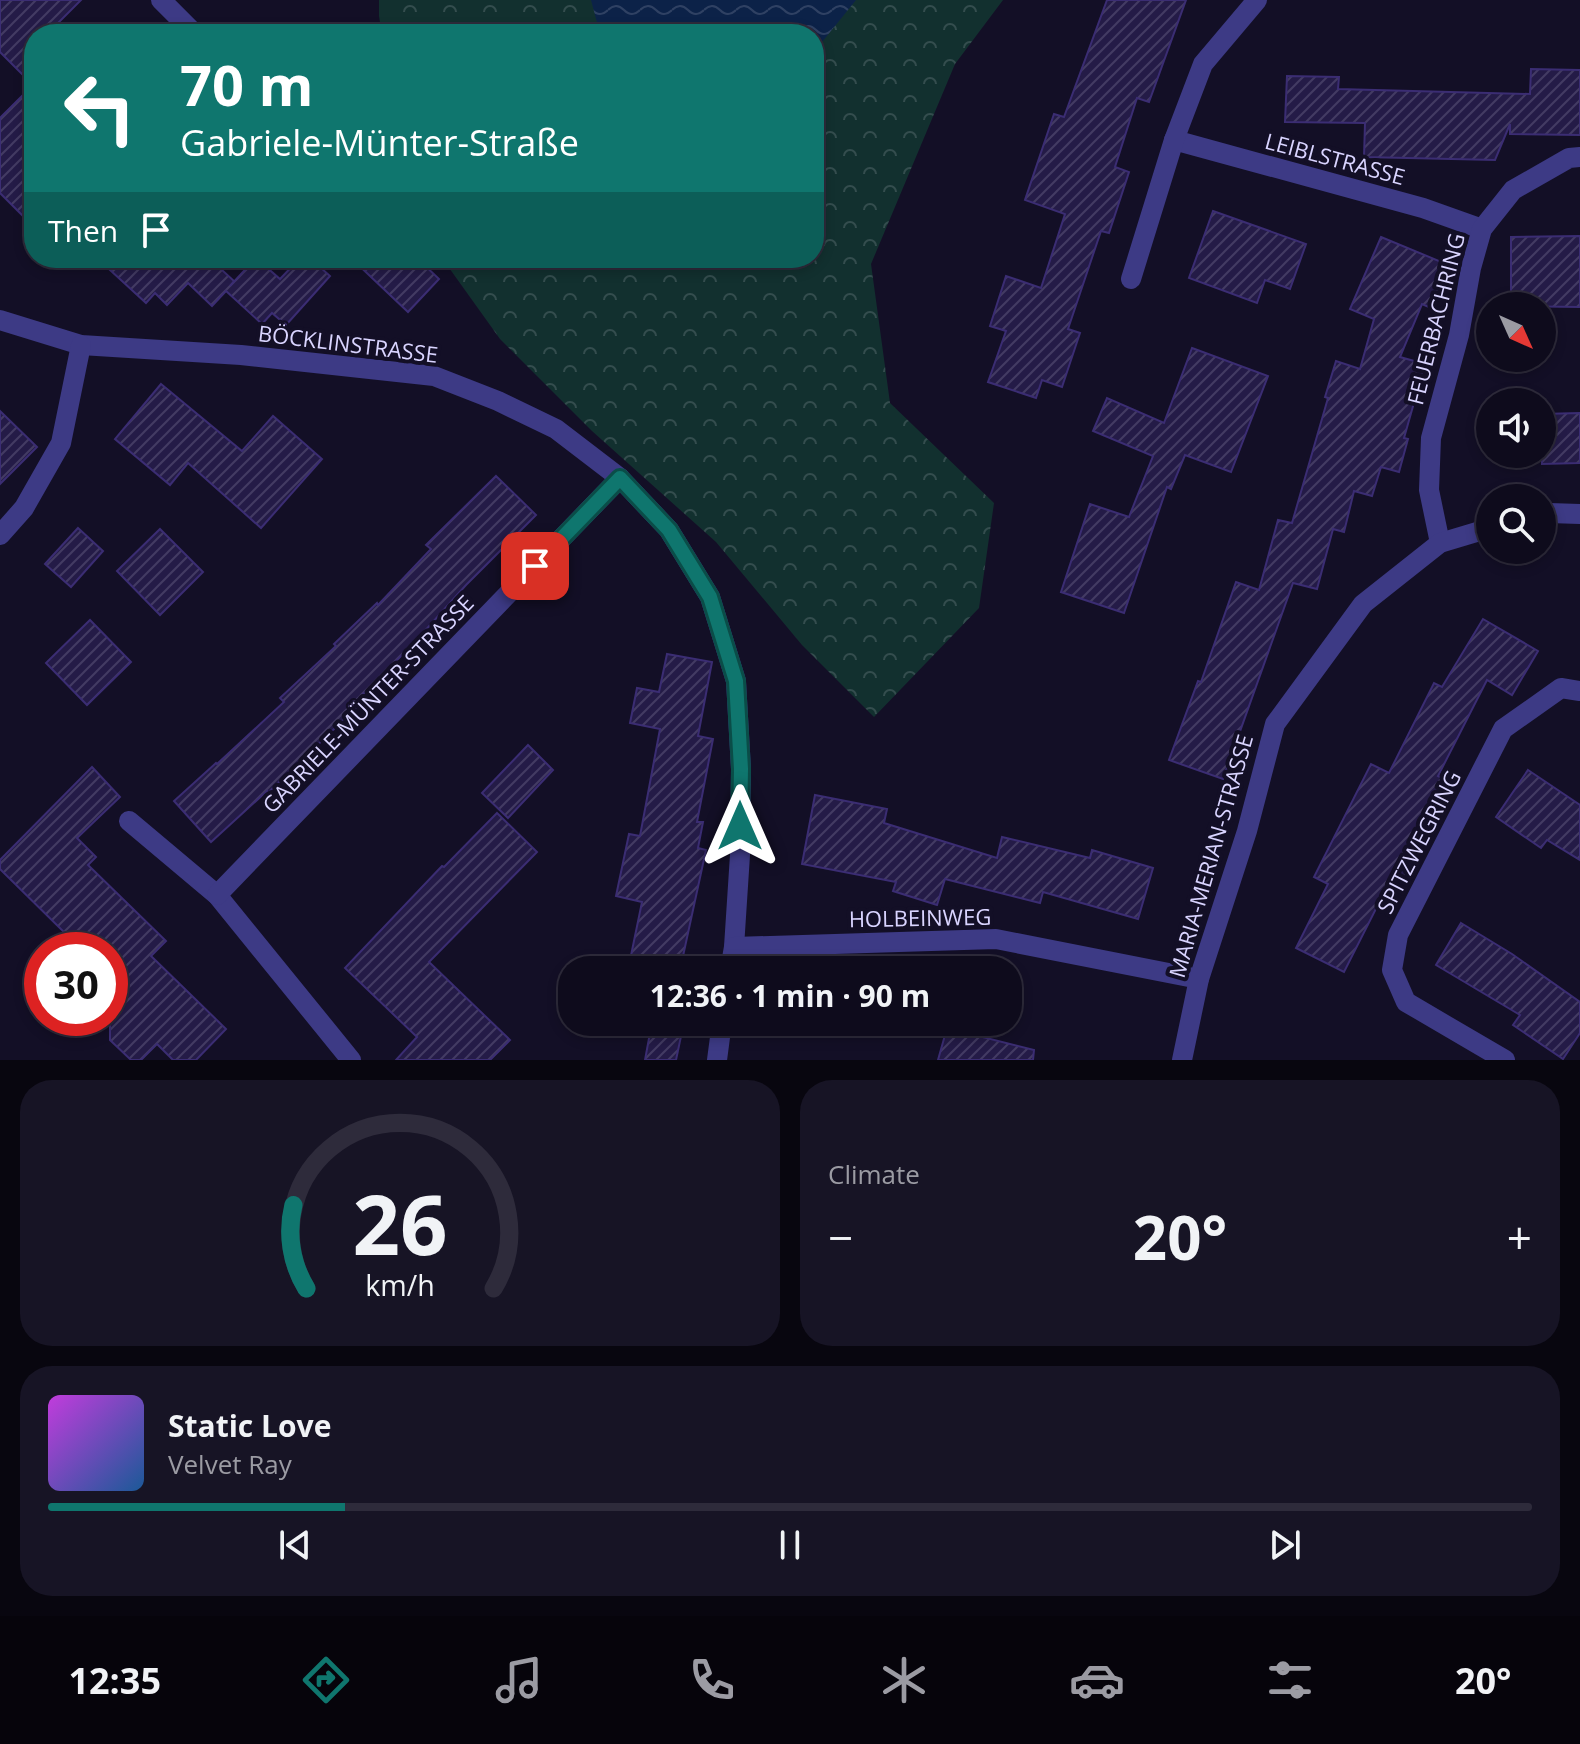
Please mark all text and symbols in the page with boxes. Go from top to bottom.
text: 70 m [180,46,314,122]
icon: left [48,56,152,160]
text: Gabriele-Münter-Straße [180,118,579,167]
street label: LEIBLSTRASSE [1262,125,1408,191]
icon: arrive [134,208,178,252]
text: Then [48,210,118,251]
street label: FEUERBACHRING [1399,230,1471,408]
north arrow [1476,292,1556,372]
map controls [1476,292,1556,564]
street label: BÖCKLINSTRASSE [257,317,440,369]
button: sound [1476,388,1556,468]
button: search [1476,484,1556,564]
pin [501,532,569,600]
icon: arrive [513,544,557,588]
street label: GABRIELE-MÜNTER-STRASSE [255,588,480,819]
street label: MARIA-MERIAN-STRASSE [1161,731,1259,981]
street label: SPITZWEGRING [1369,765,1467,918]
position arrow [698,784,782,868]
street label: HOLBEINWEG [848,901,991,933]
speed limit sign: 30 [24,932,128,1036]
text: 12:36 · 1 min · 90 m [650,975,930,1016]
text: Climate [828,1156,920,1192]
text: 26 [352,1166,448,1279]
text: 20° [1133,1196,1227,1278]
text: − [828,1207,853,1267]
text: + [1507,1207,1532,1267]
text: km/h [365,1265,435,1304]
text: Static Love [168,1405,331,1446]
text: Velvet Ray [168,1446,292,1482]
icon: previous [273,1523,317,1567]
icon: pause [768,1523,812,1567]
icon: next [1263,1523,1307,1567]
icon: directions [298,1652,354,1708]
icon: music [491,1652,547,1708]
icon: phone [684,1652,740,1708]
icon: climate [876,1652,932,1708]
icon: car [1069,1652,1125,1708]
icon: filters [1262,1652,1318,1708]
text: 12:35 [68,1656,161,1705]
text: 20° [1455,1656,1512,1705]

